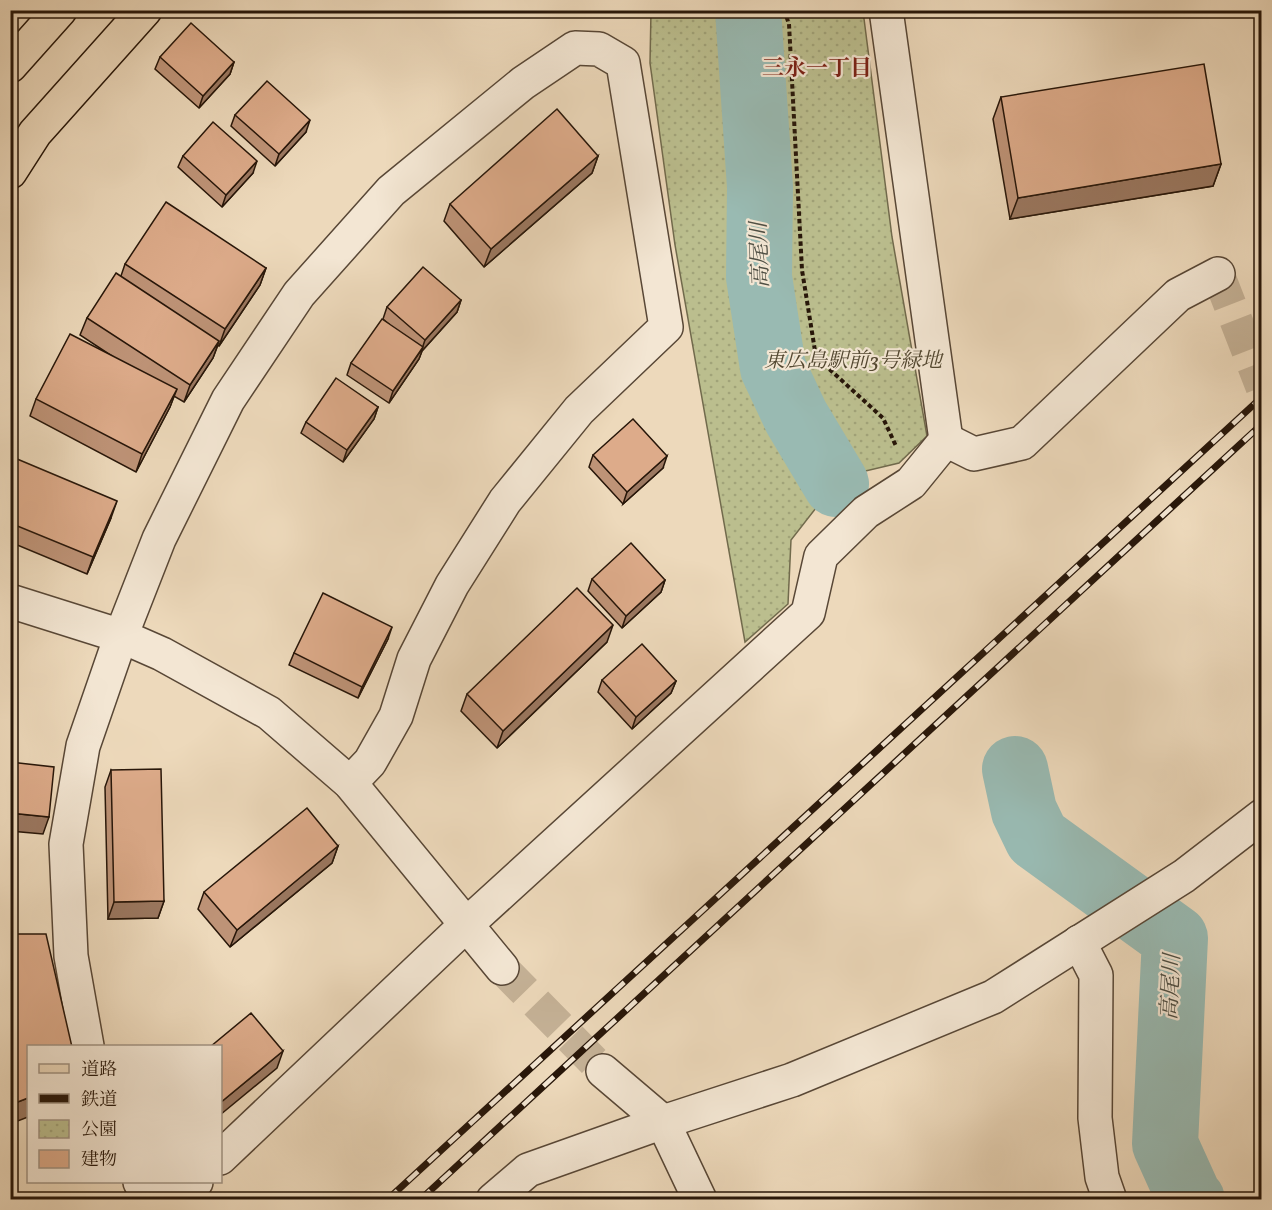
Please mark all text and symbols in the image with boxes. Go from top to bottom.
district label: 三永一丁目 [762,54,872,85]
water label: 高尾川 [744,219,778,289]
park label: 東広島駅前3号緑地 [764,347,944,376]
water label: 高尾川 [1155,951,1189,1021]
legend [27,1045,222,1183]
text: 道路 [81,1058,117,1083]
text: 鉄道 [81,1088,117,1113]
text: 公園 [81,1118,117,1143]
text: 建物 [81,1148,117,1173]

